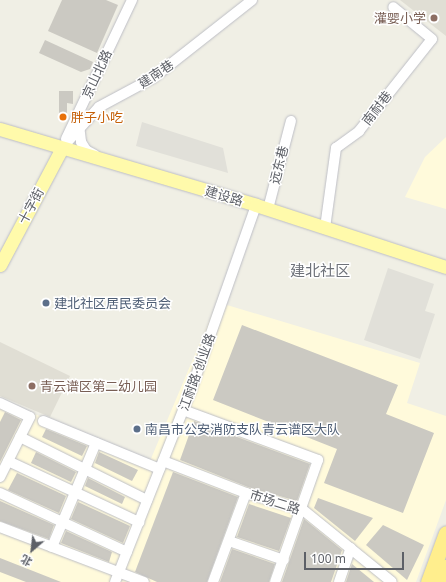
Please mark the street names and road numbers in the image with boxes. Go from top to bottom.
street label: 京山北路 [79,47,115,101]
street label: 建南巷 [135,57,177,91]
street label: 南耐巷 [359,88,395,128]
street label: 远东巷 [267,144,291,186]
street label: 建设路 [203,183,245,209]
street label: 十字街 [15,185,47,227]
street label: 江耐路·创业路 [176,331,218,413]
street label: 市场二路 [248,487,302,517]

